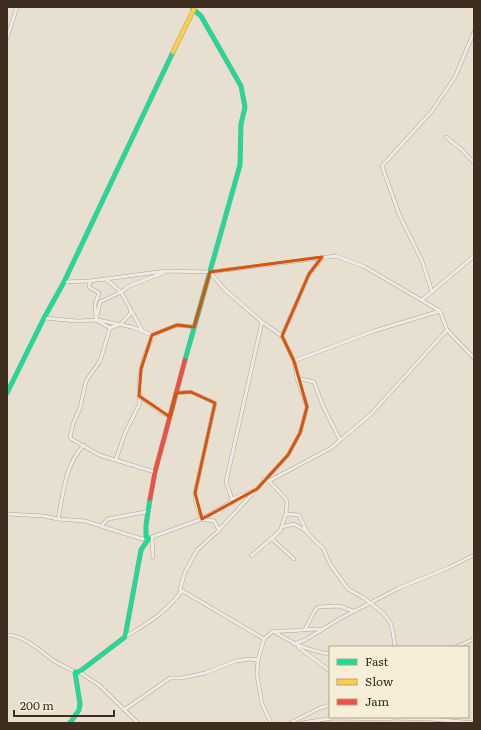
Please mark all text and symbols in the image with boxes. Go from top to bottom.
legend [329,646,469,718]
text: Fast [365,652,389,670]
text: Slow [365,672,394,690]
scale bar [14,692,114,718]
text: Jam [365,692,390,710]
text: 200 m [20,696,54,714]

